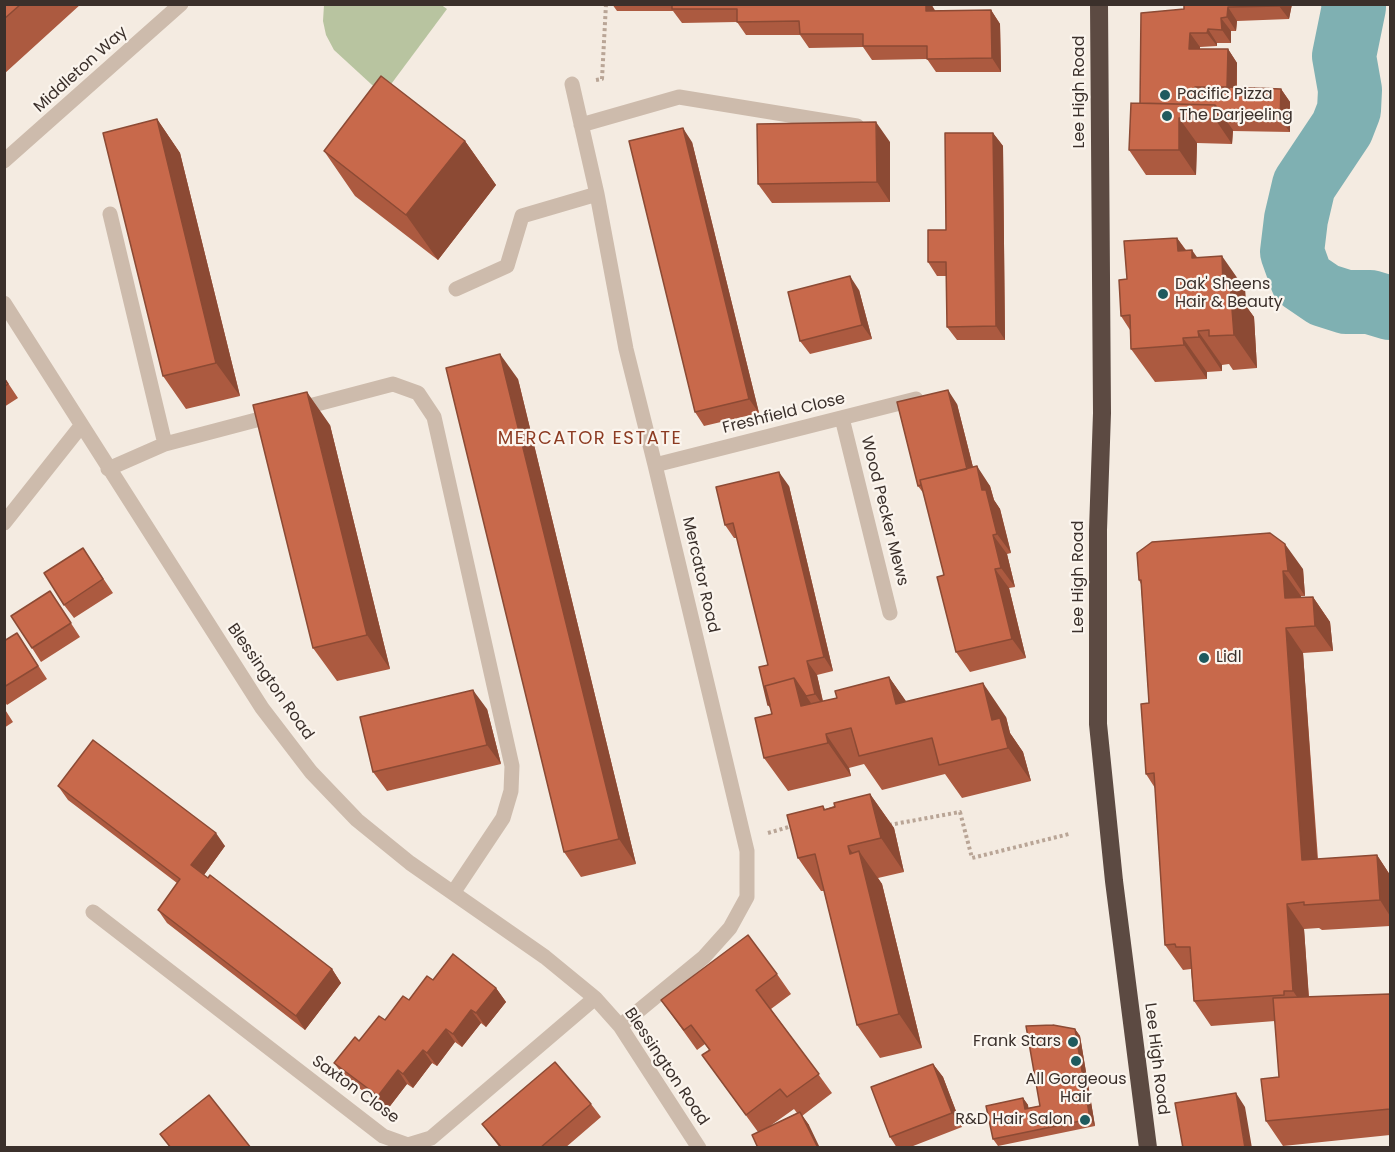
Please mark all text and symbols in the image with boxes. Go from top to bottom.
street label: Middleton Way [30,23,132,117]
street label: Lee High Road [1070,36,1090,148]
place label: Pacific Pizza [1177,85,1272,105]
marker: Pacific Pizza [1158,88,1172,102]
place label: The Darjeeling [1179,106,1293,126]
marker: The Darjeeling [1160,109,1174,123]
place label: Dak' Sheens Hair & Beauty [1175,275,1283,313]
marker: Dak' Sheens Hair & Beauty [1156,287,1170,301]
street label: Freshfield Close [721,390,847,438]
district label: MERCATOR ESTATE [498,428,682,450]
street label: Wood Pecker Mews [856,434,912,588]
street label: Mercator Road [677,515,723,635]
street label: Lee High Road [1069,521,1089,633]
street label: Blessington Road [223,620,317,744]
place label: Lidl [1216,648,1242,668]
marker: Lidl [1197,651,1211,665]
street label: Lee High Road [1140,1002,1172,1116]
street label: Blessington Road [620,1005,712,1129]
place label: Frank Stars [973,1032,1061,1052]
marker: Frank Stars [1066,1035,1080,1049]
street label: Saxton Close [308,1052,402,1128]
marker: All Gorgeous Hair [1069,1054,1083,1068]
place label: All Gorgeous Hair [1025,1070,1127,1108]
place label: R&D Hair Salon [955,1110,1073,1130]
marker: R&D Hair Salon [1078,1113,1092,1127]

